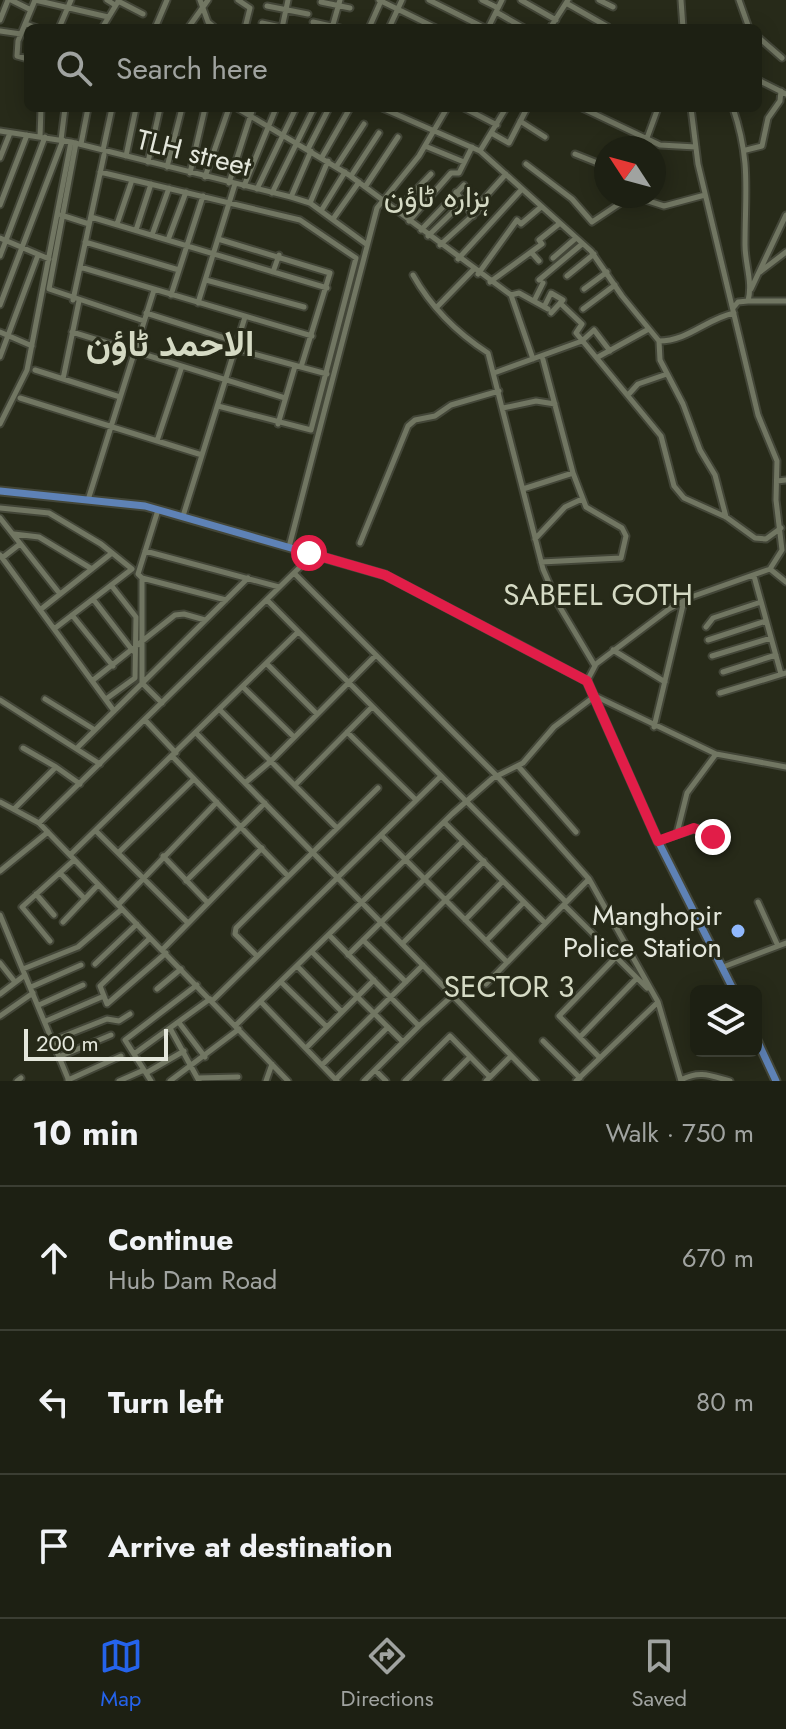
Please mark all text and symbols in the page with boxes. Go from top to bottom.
search box [24,24,762,112]
icon: search [52,46,96,90]
text: Search here [116,47,268,90]
street label: TLH street [132,119,256,187]
north arrow [594,136,666,208]
district label: ہزارہ ٹاؤن [384,175,490,218]
district label: الاحمد ٹاؤن [86,317,254,369]
route start [291,535,327,571]
district label: SABEEL GOTH [503,573,693,616]
route end [695,819,731,855]
place label: Manghopir Police Station [563,895,722,968]
marker: Manghopir Police Station [729,922,747,940]
district label: SECTOR 3 [444,965,574,1008]
map controls [690,985,762,1057]
button: layers [690,985,762,1057]
scale bar [24,1025,168,1061]
text: 200 m [36,1027,99,1059]
text: 10 min [32,1109,139,1158]
text: Walk · 750 m [606,1114,754,1152]
text: Continue [108,1218,234,1261]
icon: ahead [32,1236,76,1280]
text: 670 m [682,1239,754,1277]
text: Hub Dam Road [108,1261,277,1299]
icon: left [32,1380,76,1424]
text: Turn left [108,1381,223,1424]
text: 80 m [696,1383,754,1421]
icon: arrive [32,1524,76,1568]
text: Arrive at destination [108,1525,393,1568]
tab: Map [99,1634,143,1714]
tab: Directions [341,1634,434,1714]
tab: Saved [631,1634,687,1714]

